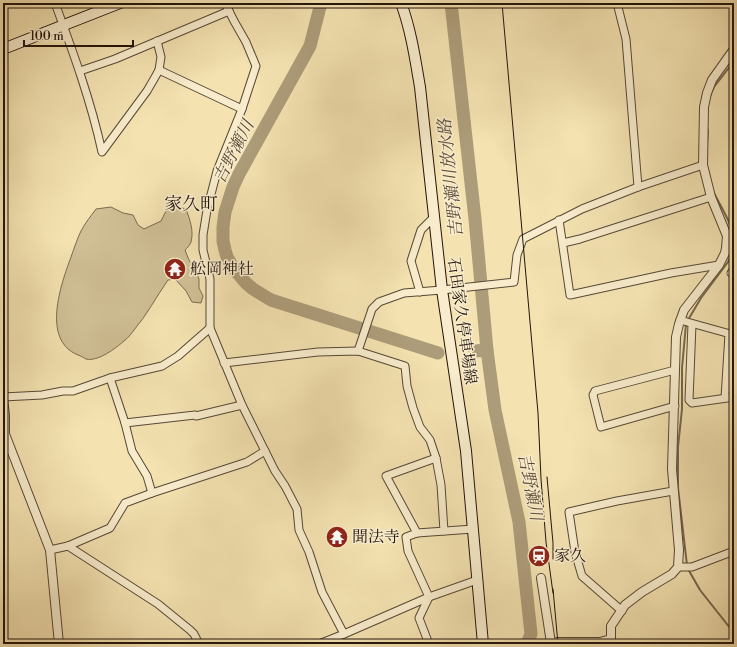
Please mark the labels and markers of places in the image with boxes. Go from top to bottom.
temple icon: 舩岡神社 [162,256,188,282]
place label: 舩岡神社 [190,259,254,279]
temple icon: 聞法寺 [324,524,350,550]
place label: 聞法寺 [352,527,400,547]
station icon: 家久 [526,543,552,569]
place label: 家久 [554,546,586,566]

